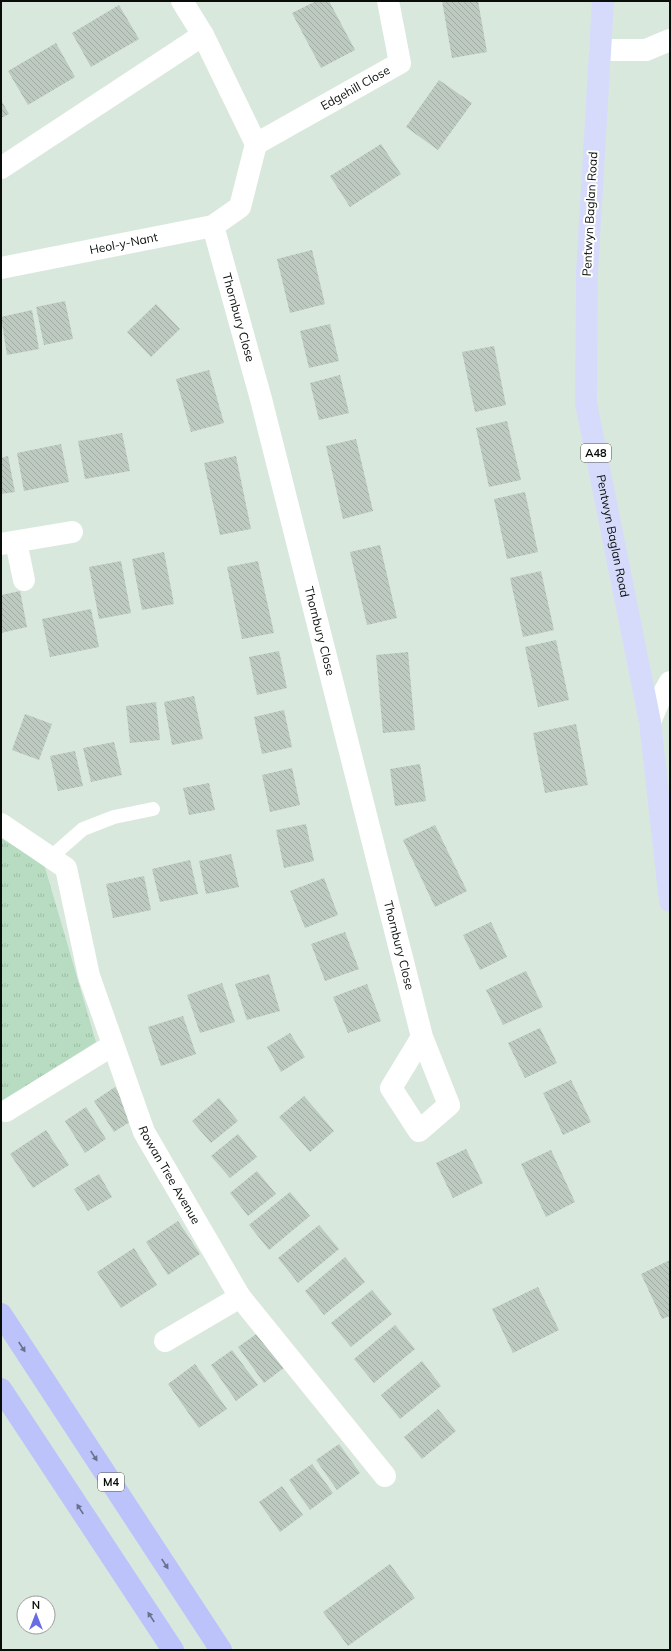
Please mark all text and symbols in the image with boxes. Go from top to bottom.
street label: Edgehill Close [318,62,392,113]
street label: Pentwyn Baglan Road [579,151,600,277]
street label: Heol-y-Nant [88,229,159,257]
street label: Thornbury Close [219,271,258,363]
road number: A48 [581,444,611,462]
street label: Pentwyn Baglan Road [594,473,633,598]
street label: Thornbury Close [302,585,339,677]
street label: Thornbury Close [381,899,418,991]
street label: Rowan Tree Avenue [135,1124,204,1227]
one-way arrow [19,1341,26,1353]
one-way arrow [90,1450,97,1461]
road number: M4 [98,1473,124,1491]
one-way arrow [76,1504,84,1514]
one-way arrow [161,1559,169,1569]
north arrow [16,1595,56,1635]
text: N [32,1598,40,1612]
one-way arrow [147,1612,155,1623]

